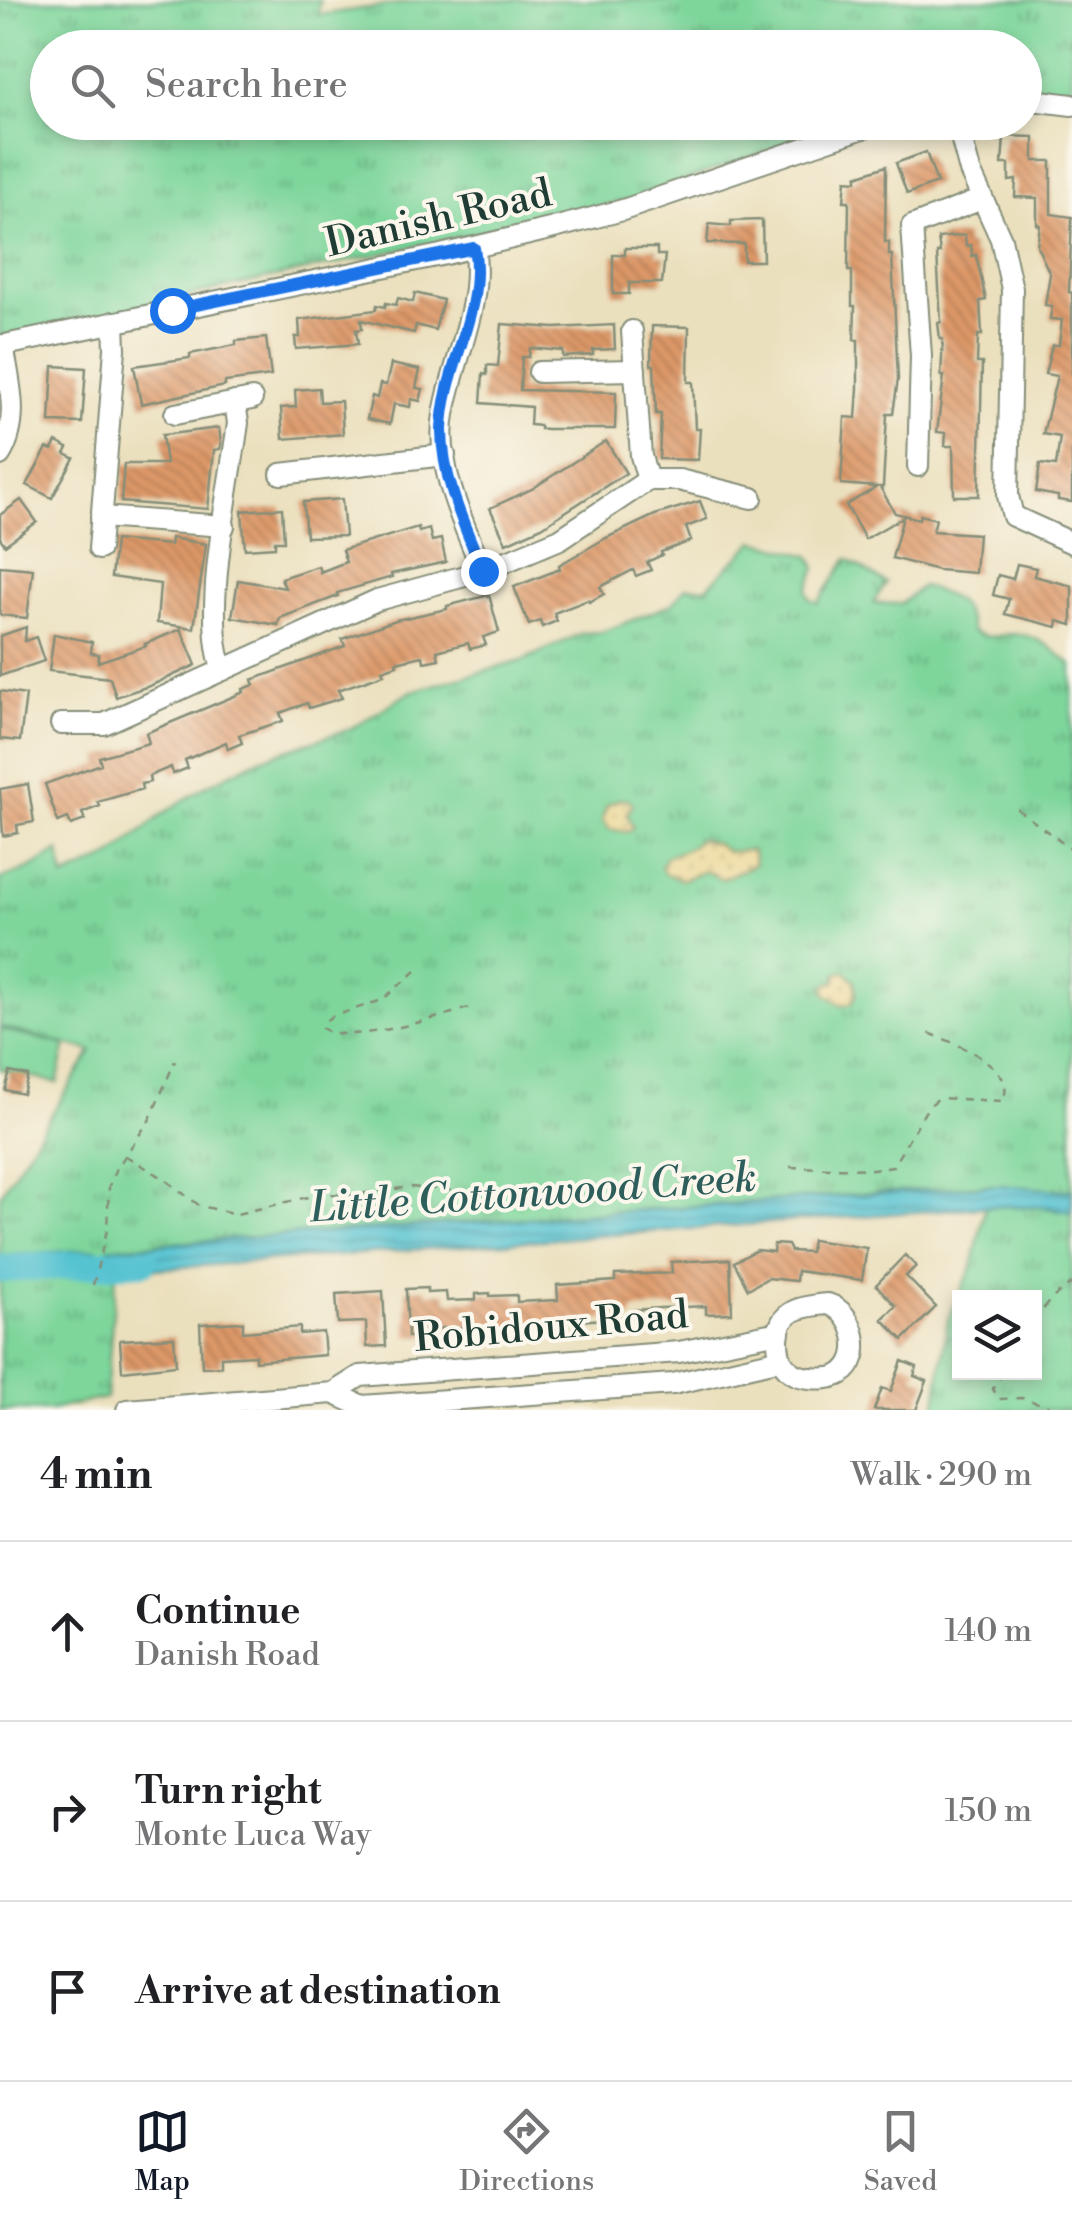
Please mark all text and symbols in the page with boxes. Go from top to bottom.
search box [30,30,1042,140]
icon: search [65,58,120,113]
text: Search here [145,62,348,109]
street label: Danish Road [320,169,557,269]
route start [150,288,196,334]
route end [461,549,507,595]
water label: Little Cottonwood Creek [307,1151,758,1236]
street label: Robidoux Road [412,1290,691,1364]
map controls [952,1290,1042,1380]
button: layers [952,1290,1042,1380]
text: 4 min [40,1449,152,1502]
text: Walk · 290 m [851,1455,1032,1495]
text: Continue [135,1588,300,1635]
icon: ahead [40,1604,95,1659]
text: 140 m [945,1611,1032,1651]
text: Danish Road [135,1635,320,1675]
text: Turn right [135,1768,321,1815]
icon: right [40,1784,95,1839]
text: 150 m [945,1791,1032,1831]
text: Monte Luca Way [135,1815,371,1855]
icon: arrive [40,1964,95,2019]
text: Arrive at destination [135,1968,501,2015]
tab: Map [135,2104,190,2199]
tab: Directions [459,2104,594,2199]
tab: Saved [864,2104,937,2199]

